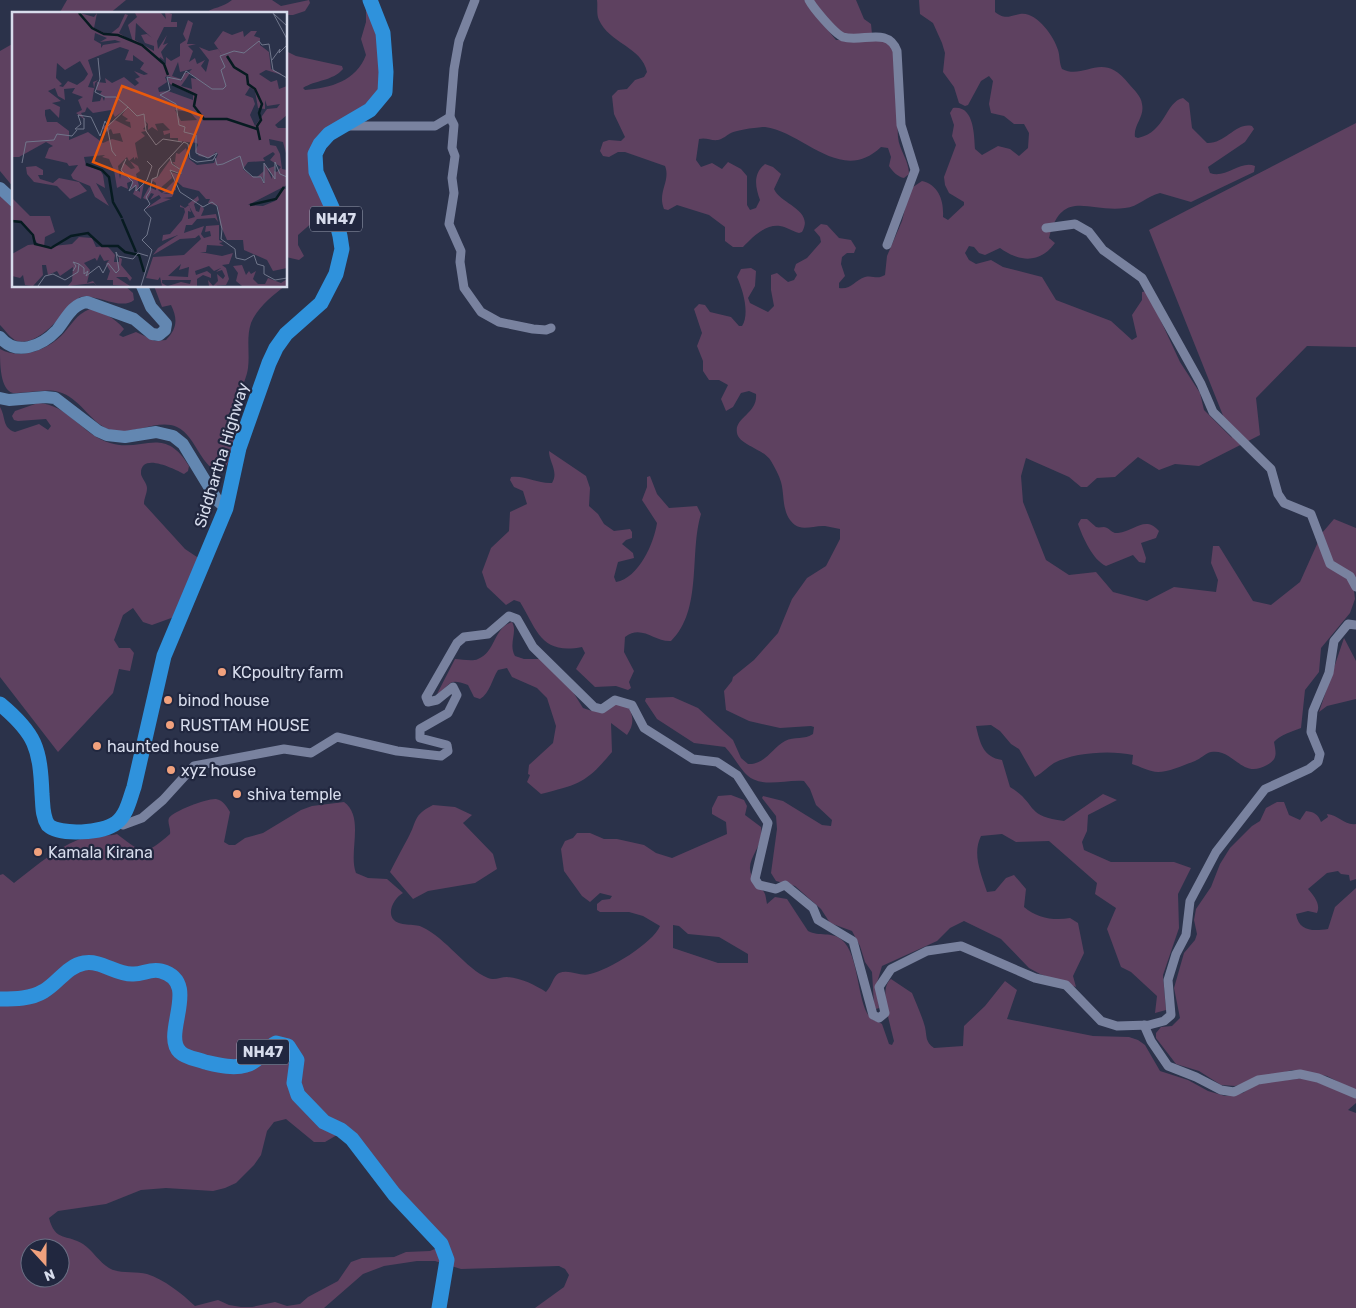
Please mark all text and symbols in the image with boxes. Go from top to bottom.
inset map [12,12,288,288]
road number: NH47 [310,206,362,232]
street label: Siddhartha Highway [190,380,253,530]
place label: KCpoultry farm [232,663,343,682]
marker: KCpoultry farm [216,666,228,678]
place label: binod house [178,691,269,710]
marker: binod house [162,694,174,706]
place label: RUSTTAM HOUSE [180,716,309,735]
marker: RUSTTAM HOUSE [164,719,176,731]
place label: haunted house [107,737,219,756]
marker: haunted house [91,740,103,752]
place label: xyz house [181,761,256,780]
marker: xyz house [165,764,177,776]
place label: shiva temple [247,785,342,804]
marker: shiva temple [231,788,243,800]
place label: Kamala Kirana [48,843,153,862]
marker: Kamala Kirana [32,846,44,858]
road number: NH47 [237,1040,289,1064]
north arrow [20,1238,70,1288]
text: N [42,1265,57,1284]

